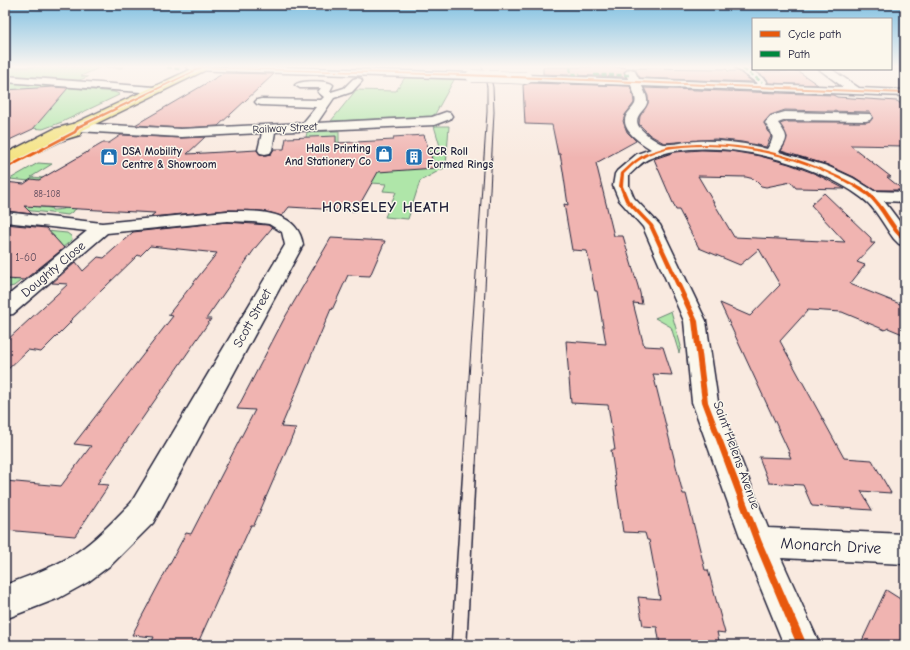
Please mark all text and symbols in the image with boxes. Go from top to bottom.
legend [752,18,892,70]
text: Cycle path [788,27,841,41]
text: Path [788,47,810,61]
street label: Railway Street [252,120,319,136]
place label: Halls Printing And Stationery Co [285,142,371,168]
shop icon: Halls Printing And Stationery Co [374,144,394,164]
place label: DSA Mobility Centre & Showroom [122,145,217,171]
place label: CCR Roll Formed Rings [427,145,493,171]
shop icon: DSA Mobility Centre & Showroom [99,147,119,167]
building icon: CCR Roll Formed Rings [404,147,424,167]
house number: 88-108 [34,189,61,199]
district label: HORSELEY HEATH [322,199,450,216]
street label: Doughty Close [18,238,88,300]
house number: 1-60 [15,251,37,264]
street label: Scott Street [230,285,275,350]
street label: Saint Helens Avenue [710,399,764,512]
street label: Monarch Drive [780,534,882,558]

